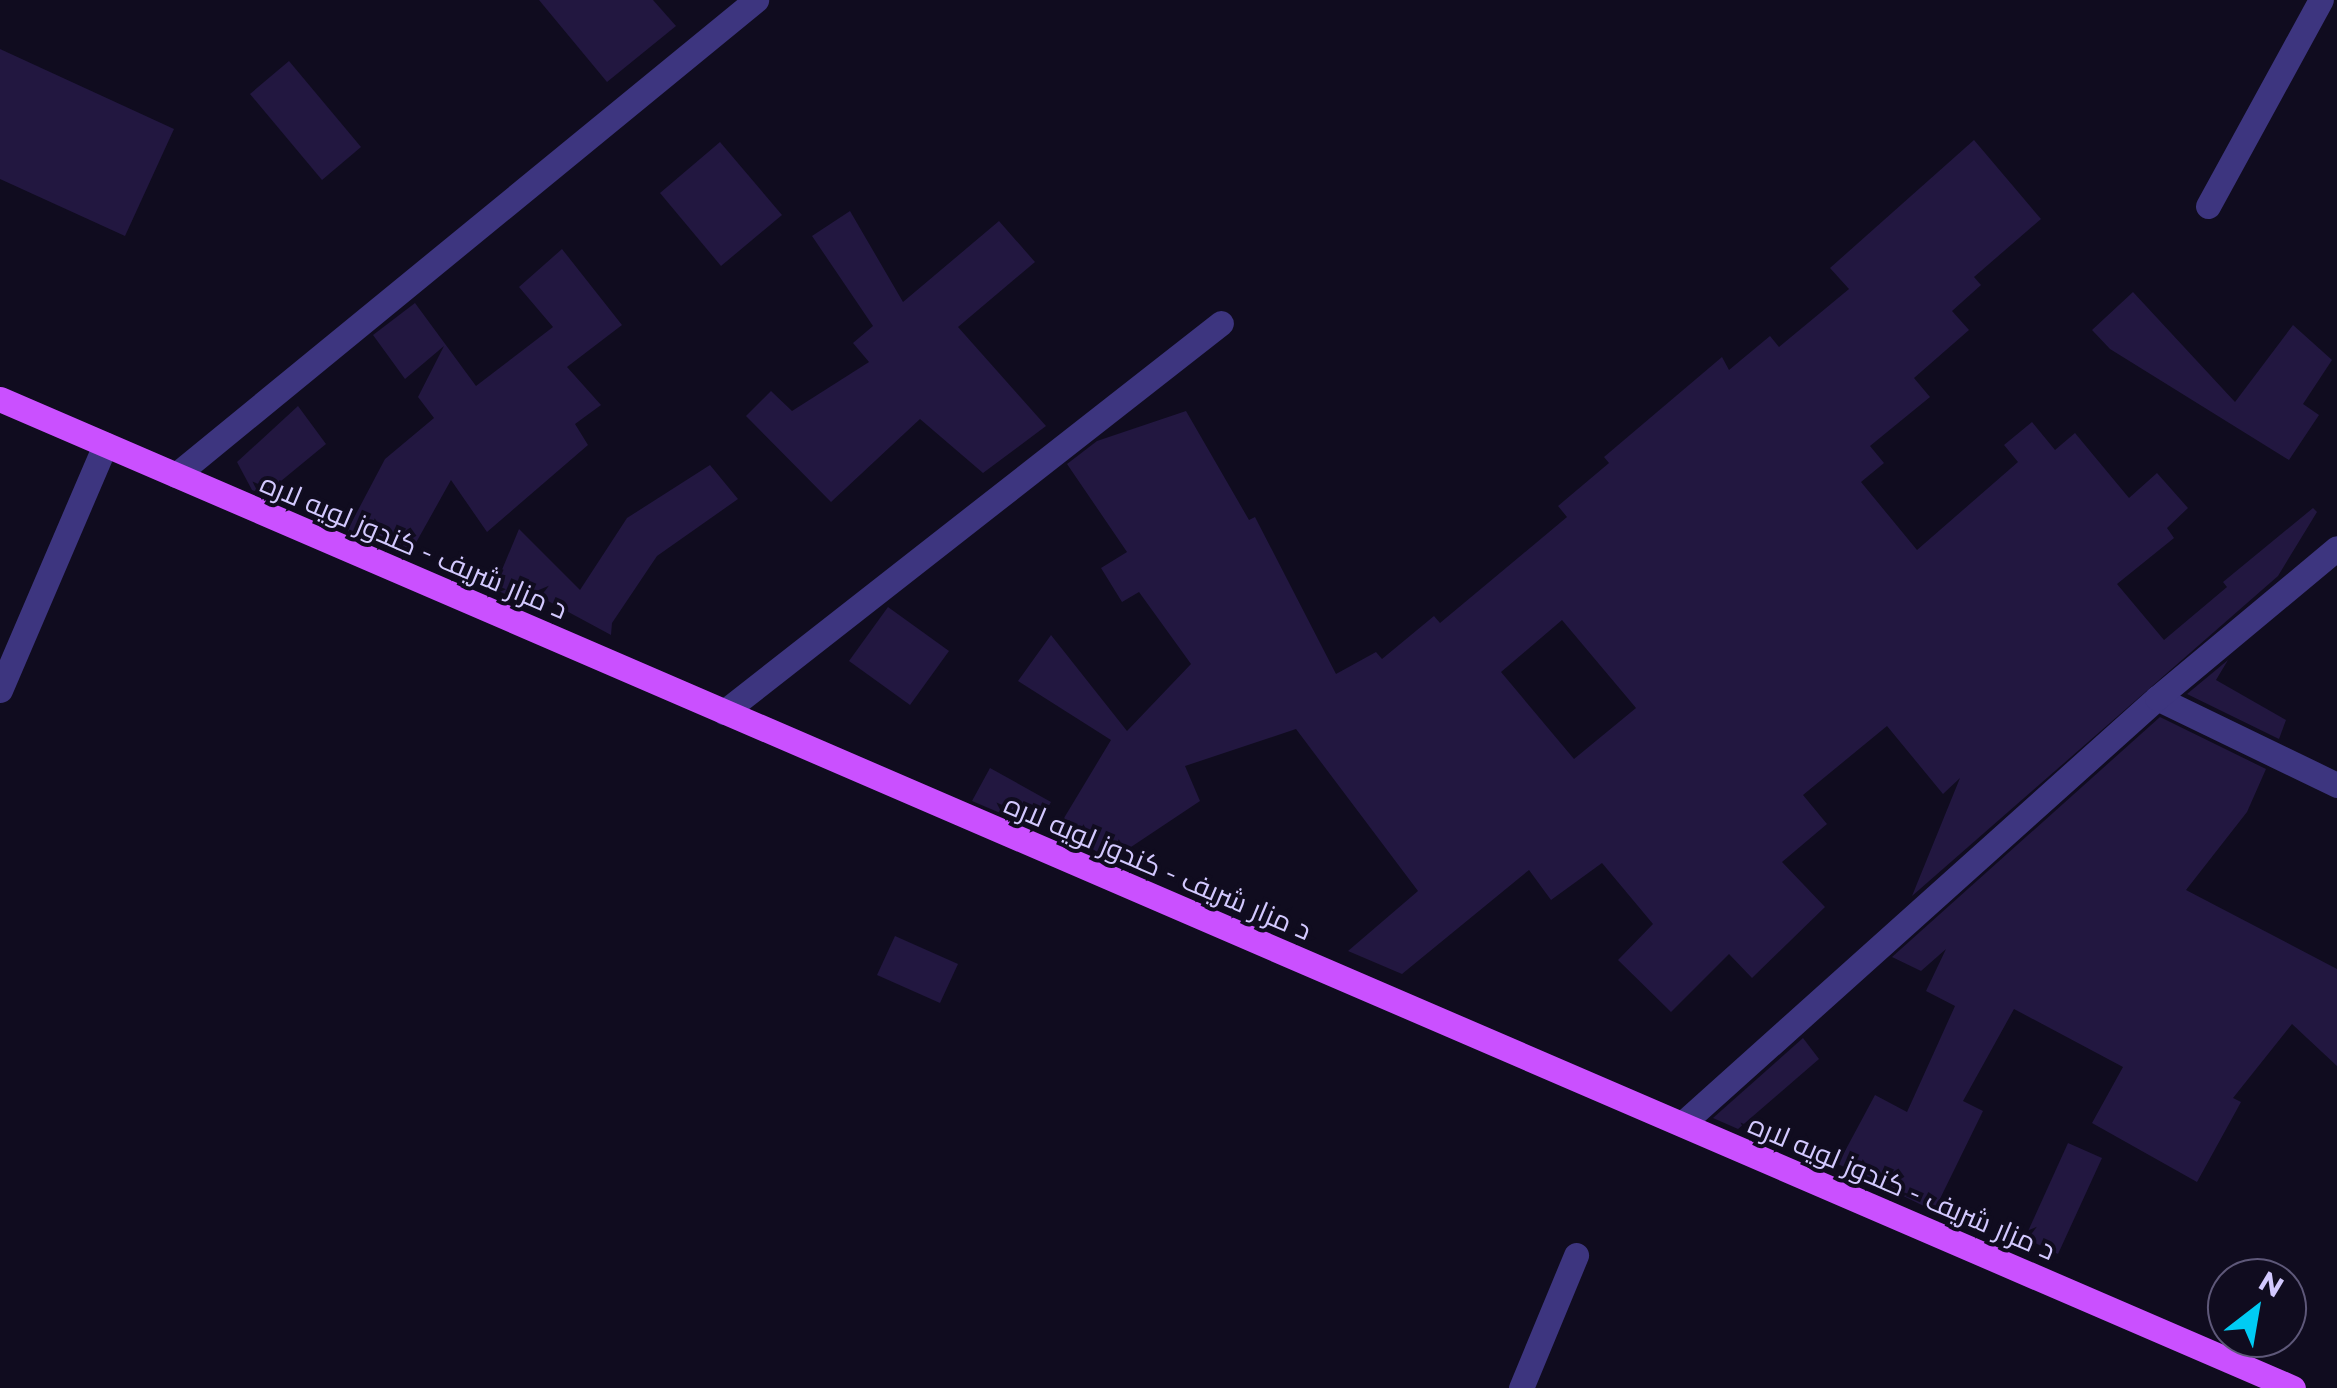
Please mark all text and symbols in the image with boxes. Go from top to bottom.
street label: د مزار شریف - کندوز لویه لاره [255,466,573,626]
street label: د مزار شریف - کندوز لویه لاره [999,787,1317,947]
street label: د مزار شریف - کندوز لویه لاره [1743,1107,2061,1267]
north arrow [2207,1258,2307,1358]
text: N [2253,1264,2290,1304]

